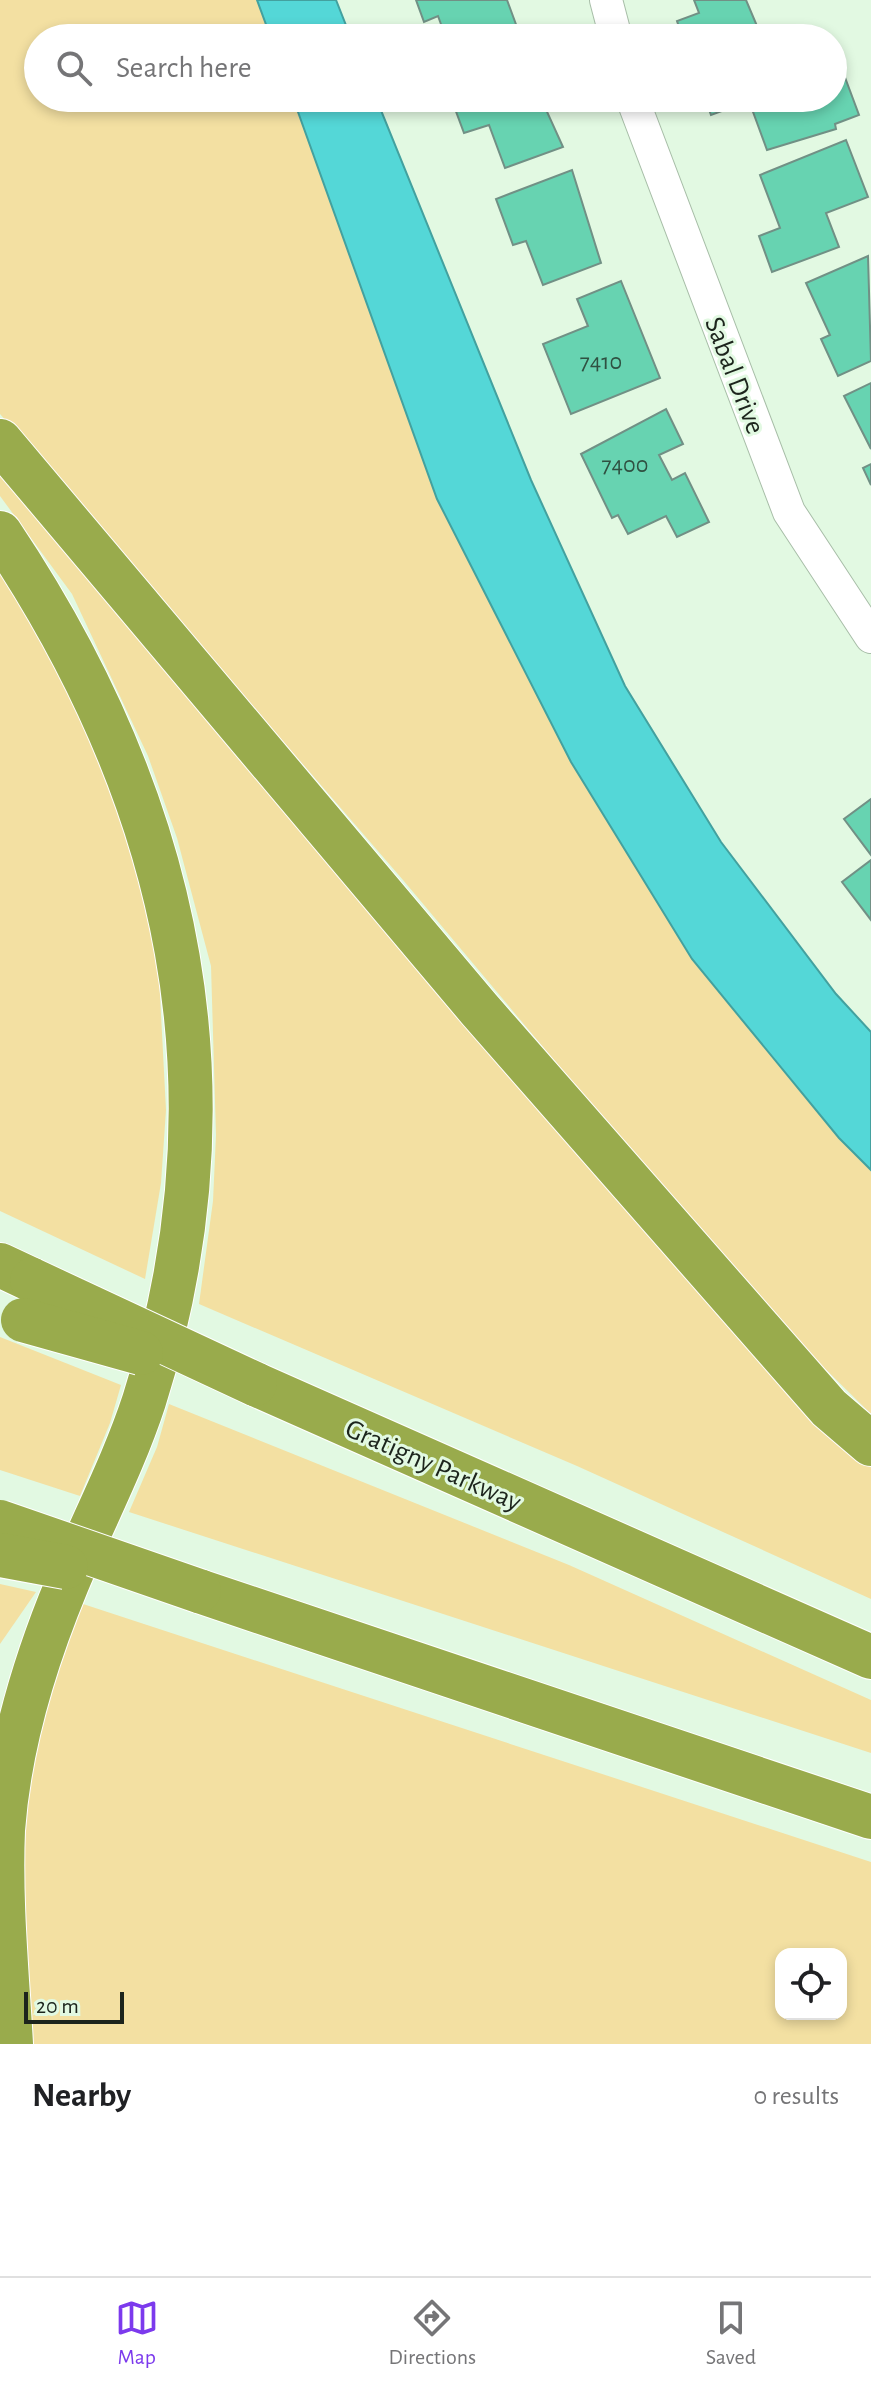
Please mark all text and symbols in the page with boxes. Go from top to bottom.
search box [24,24,847,112]
icon: search [52,46,96,90]
text: Search here [116,53,252,83]
street label: Sabal Drive [699,313,769,438]
house number: 7410 [580,350,622,374]
house number: 7400 [602,453,648,477]
street label: Gratigny Parkway [341,1415,525,1517]
map controls [775,1948,847,2020]
button: locate [775,1948,847,2020]
scale bar [24,1988,124,2024]
text: 20 m [36,1995,79,2017]
text: Nearby [32,2079,131,2113]
text: 0 results [753,2083,839,2109]
tab: Map [115,2296,159,2370]
tab: Directions [388,2296,476,2370]
tab: Saved [706,2296,756,2370]

